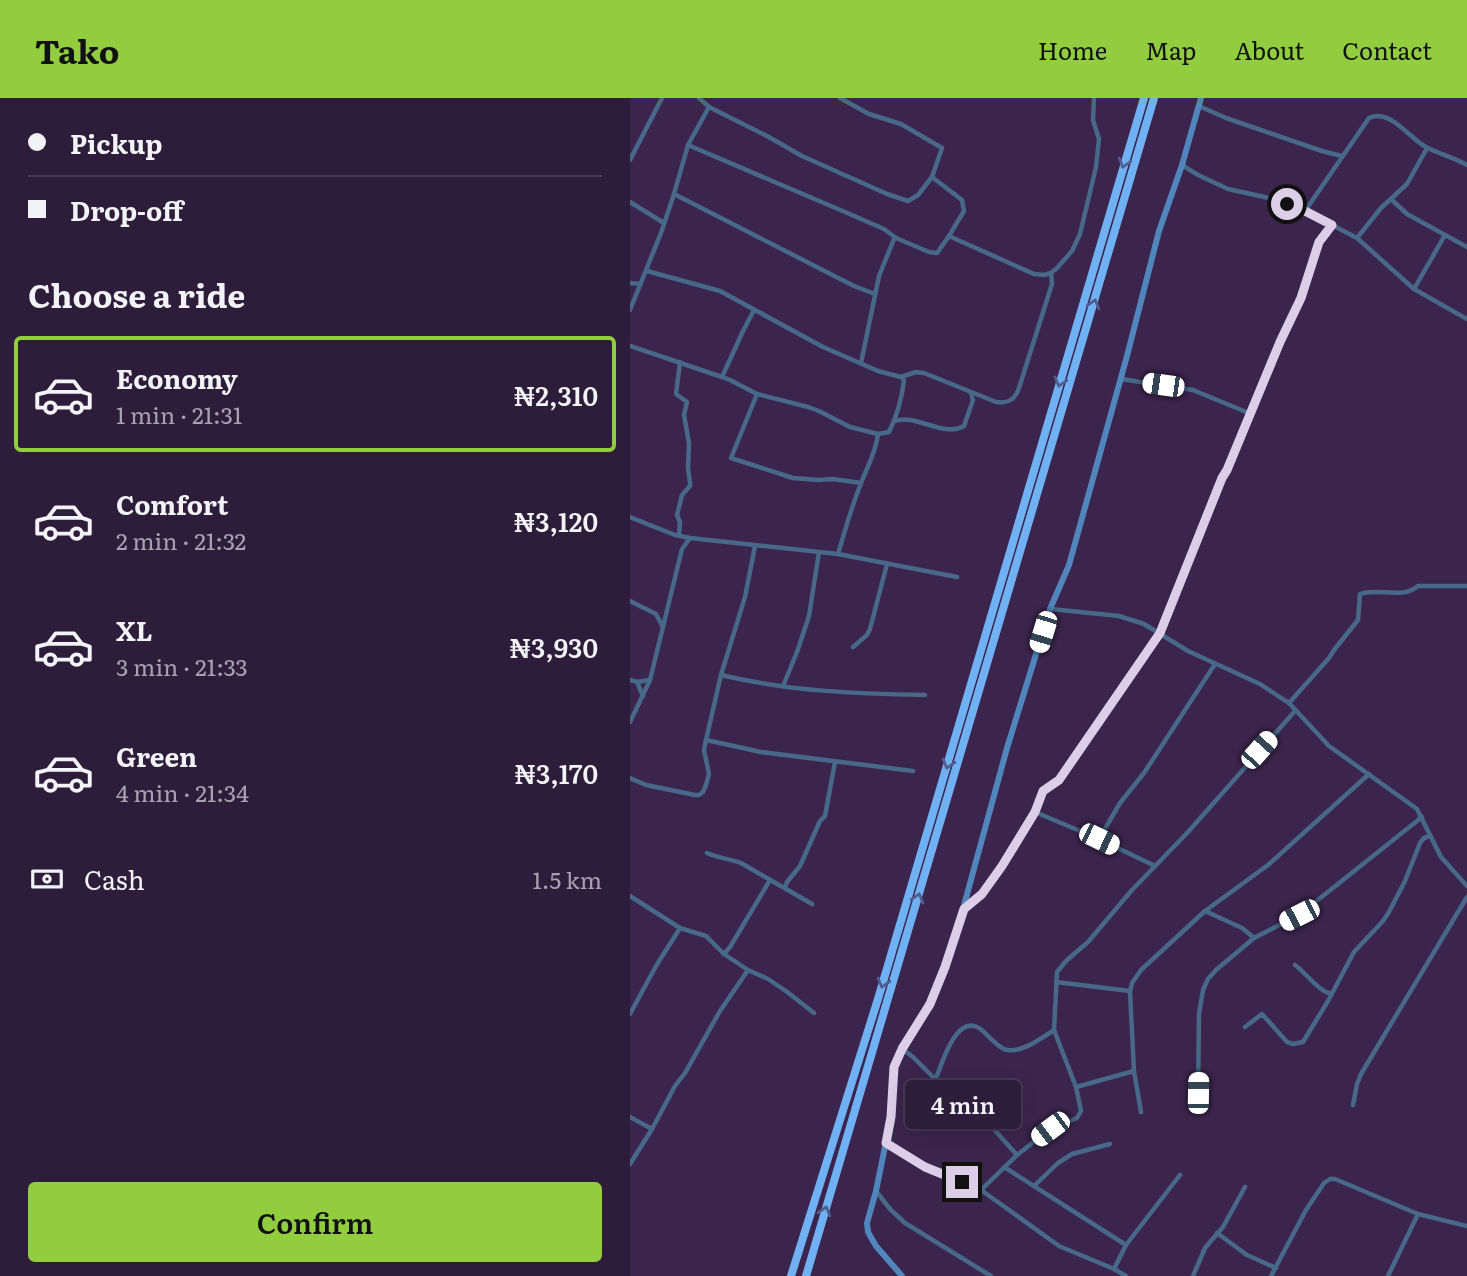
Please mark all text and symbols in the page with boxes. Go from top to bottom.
text: Tako [35,25,119,74]
text: Home [1038,32,1107,67]
text: Map [1145,32,1196,67]
text: About [1234,32,1304,67]
text: Contact [1342,32,1432,67]
text: Pickup [70,123,162,162]
one-way arrow [1118,157,1133,169]
route start [1271,188,1303,220]
text: Drop-off [70,190,183,229]
text: Choose a ride [28,270,245,318]
one-way arrow [1086,299,1100,311]
text: Economy [116,358,238,397]
icon: car [32,363,95,426]
car [1141,372,1186,398]
text: ₦2,310 [513,375,598,414]
one-way arrow [1054,375,1069,387]
text: 1 min · 21:31 [116,397,242,431]
text: Comfort [116,484,228,523]
icon: car [32,489,95,552]
text: ₦3,120 [513,501,598,540]
text: 2 min · 21:32 [116,523,246,557]
car [1027,609,1060,655]
text: XL [116,610,153,649]
icon: car [32,615,95,678]
text: ₦3,930 [509,627,598,666]
text: 3 min · 21:33 [116,649,248,683]
car [1238,727,1281,773]
text: Green [116,736,197,775]
icon: car [32,741,95,804]
text: ₦3,170 [514,753,598,792]
one-way arrow [941,758,956,770]
text: 4 min · 21:34 [116,775,249,809]
car [1076,820,1123,858]
text: Cash [84,859,145,898]
icon: cash [28,860,66,898]
text: 1.5 km [532,862,602,896]
one-way arrow [909,893,924,905]
car [1276,896,1323,934]
one-way arrow [877,976,892,988]
car [1188,1072,1209,1114]
callout: 4 min [904,1080,1020,1130]
text: 4 min [931,1087,995,1121]
car [1027,1108,1074,1150]
route end [946,1166,978,1198]
button: Confirm [28,1182,602,1262]
one-way arrow [817,1205,832,1217]

